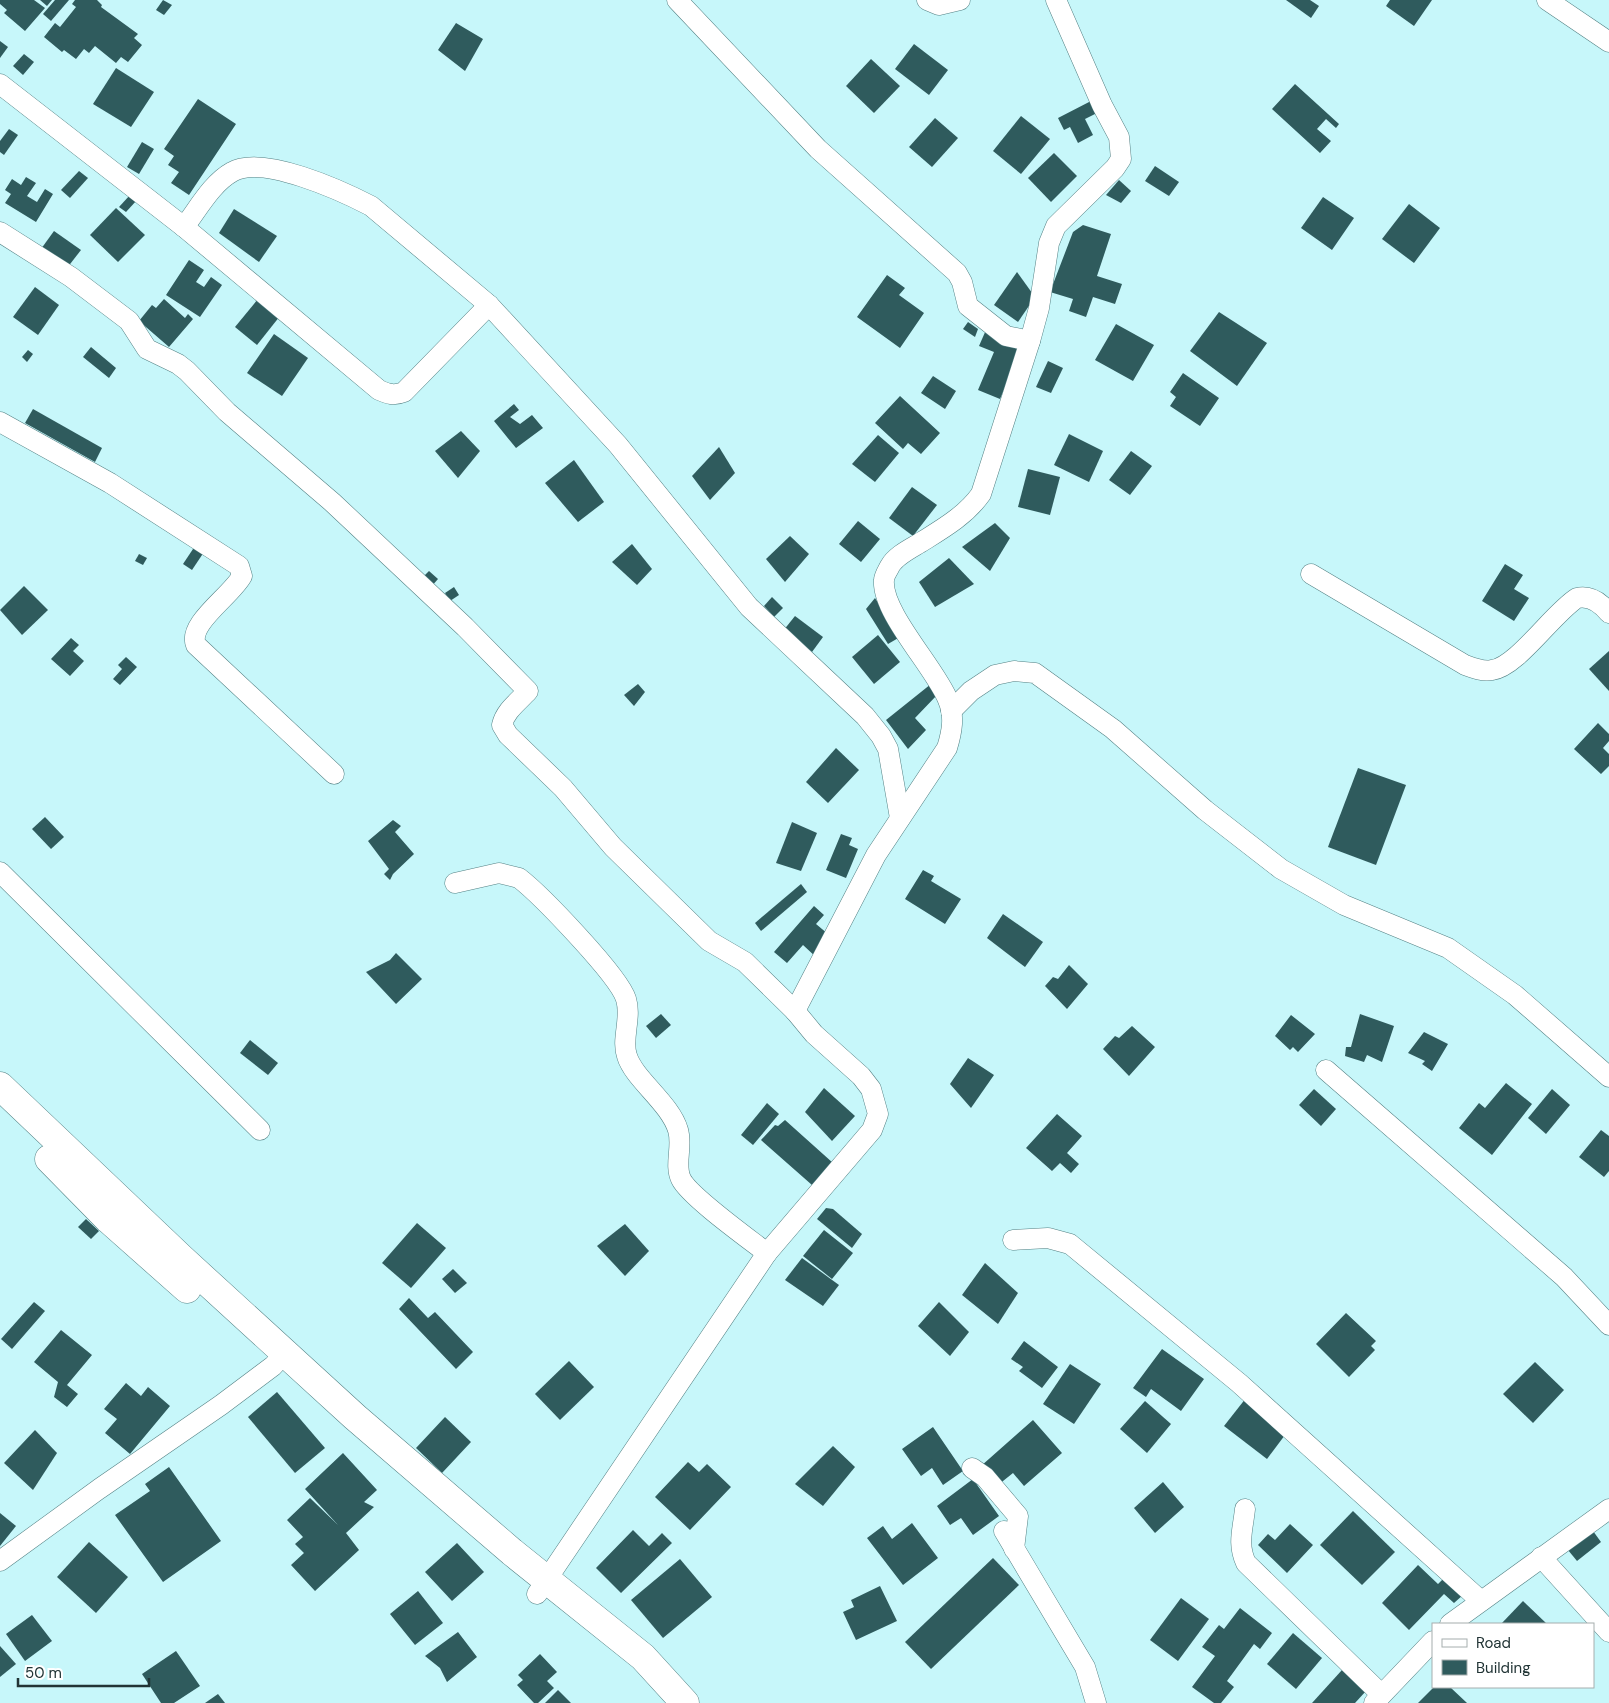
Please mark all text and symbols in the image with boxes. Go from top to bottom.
legend [1432,1623,1594,1688]
text: Road [1476,1633,1511,1653]
scale bar [18,1656,149,1688]
text: Building [1476,1658,1531,1678]
text: 50 m [25,1663,62,1683]

